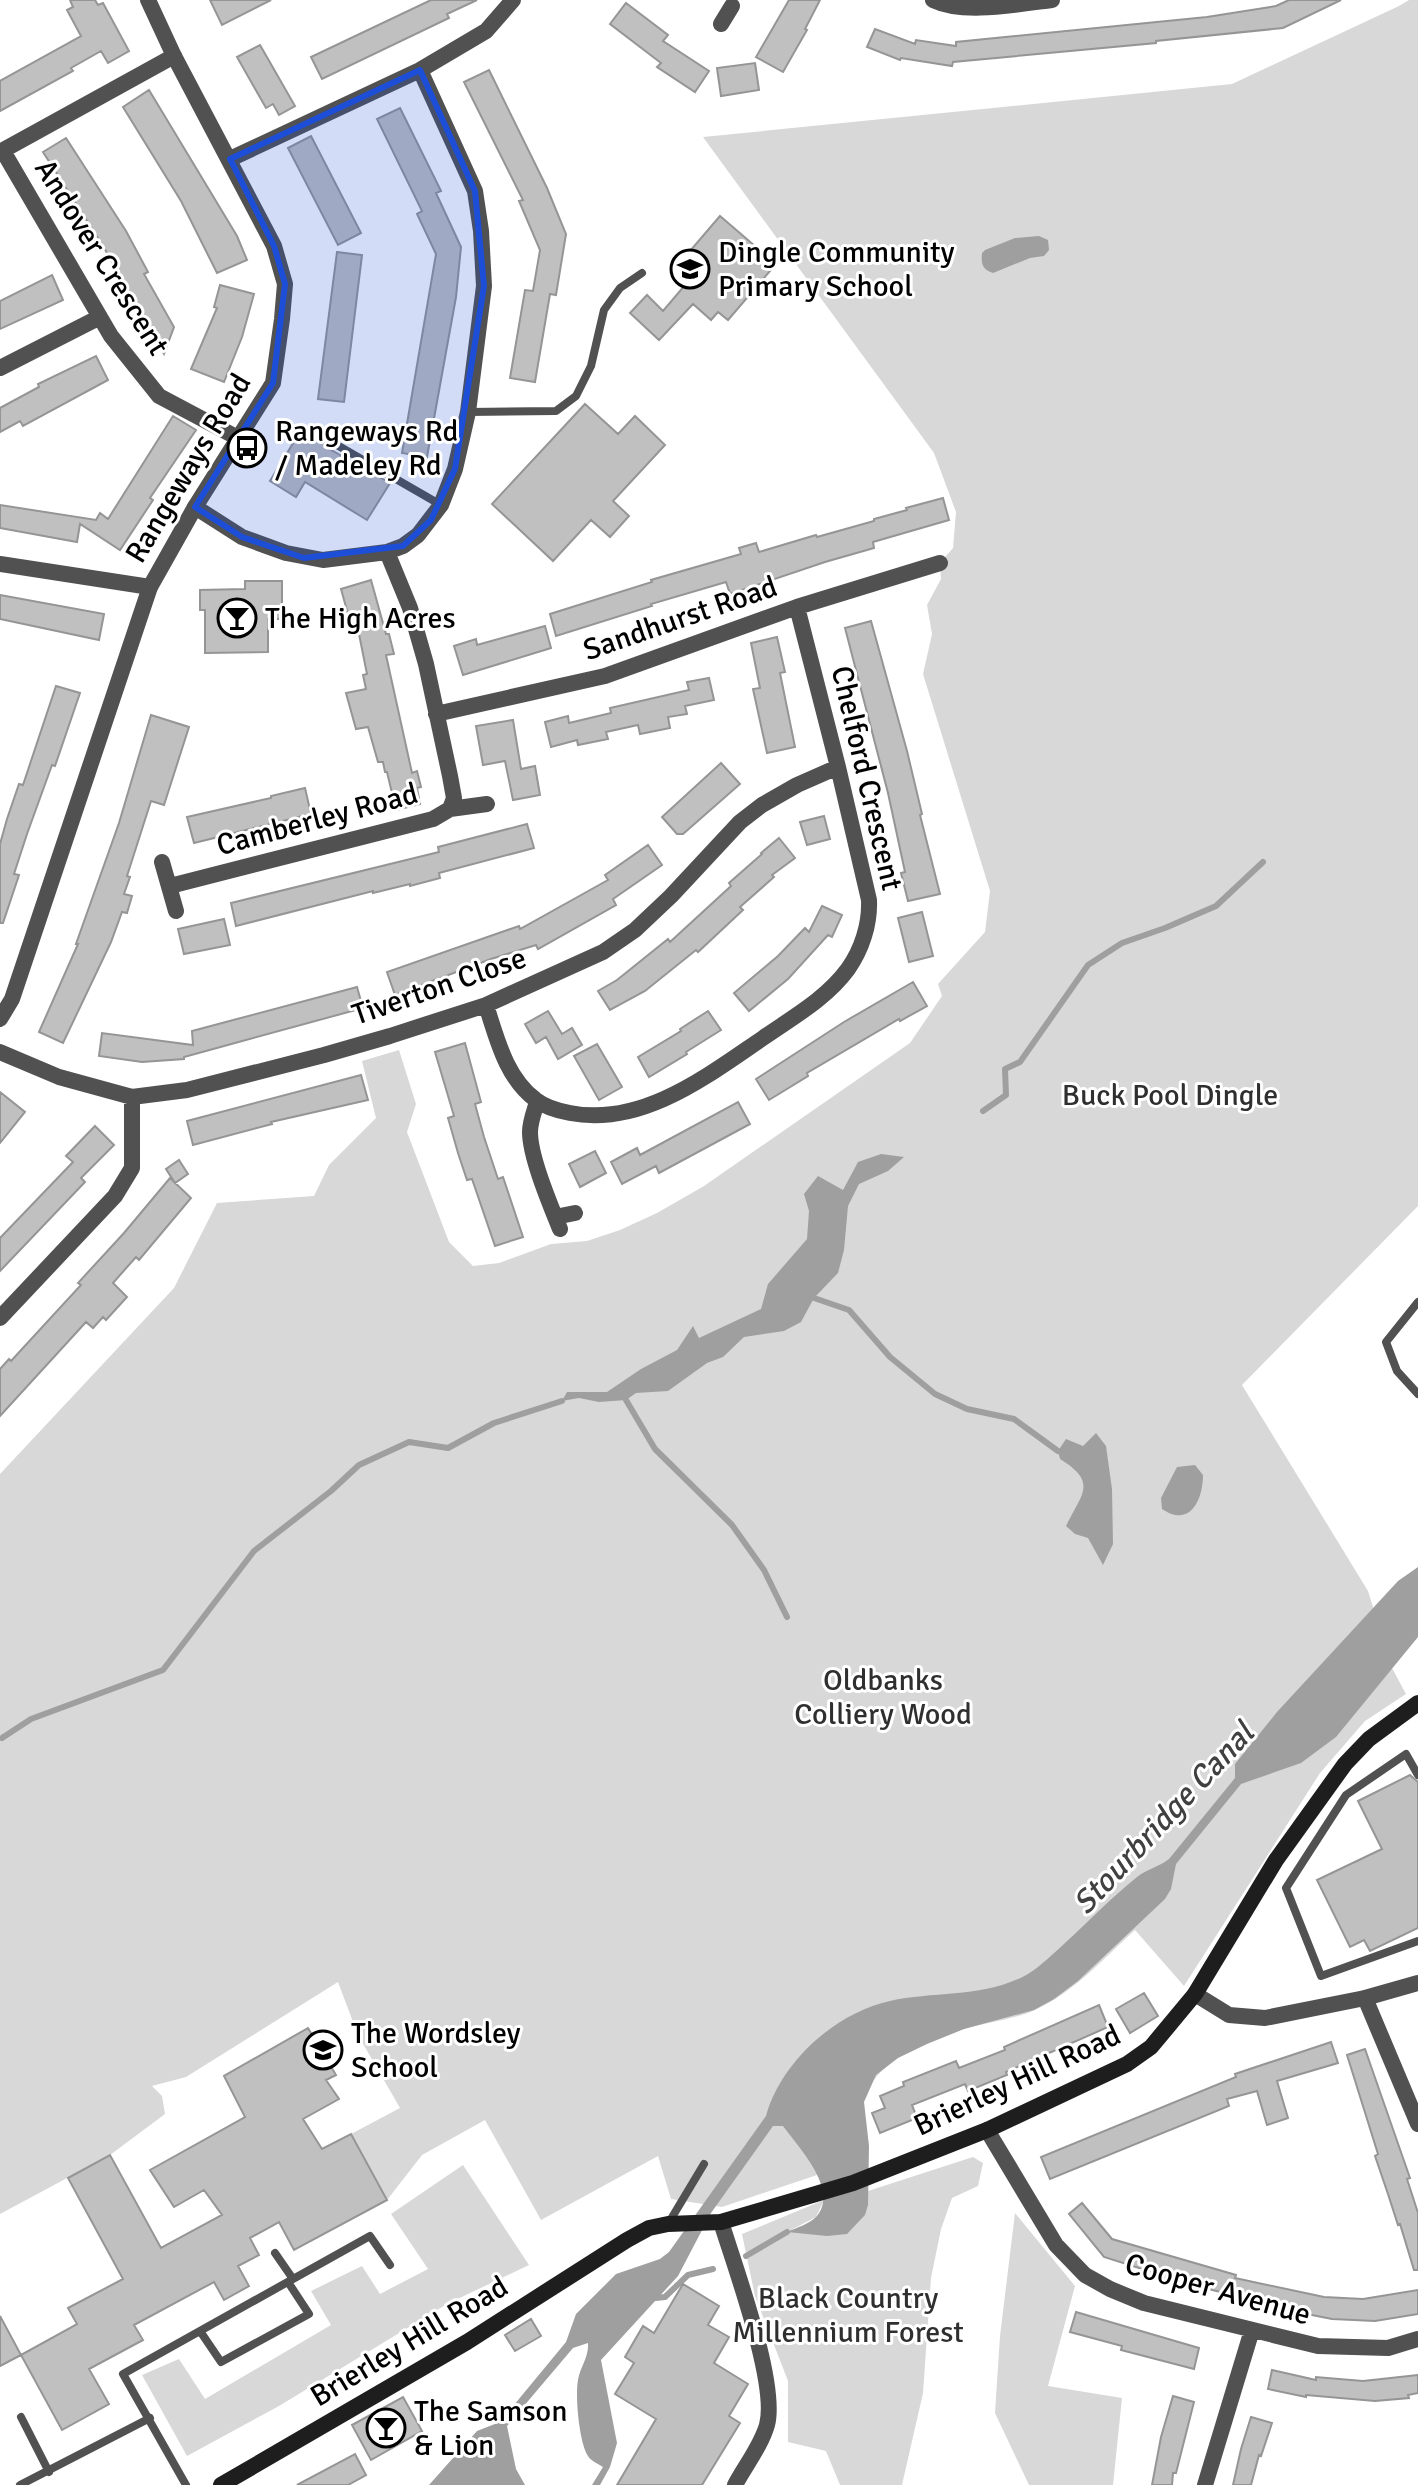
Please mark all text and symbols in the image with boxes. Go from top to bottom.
street label: Andover Crescent [26,152,177,362]
place label: Dingle Community Primary School [718,234,955,305]
school or university icon: Dingle Community Primary School [669,248,711,290]
street label: Rangeways Road [117,367,259,570]
place label: Rangeways Rd / Madeley Rd [275,413,458,484]
bus stop icon: Rangeways Rd / Madeley Rd [226,427,268,469]
street label: Sandhurst Road [578,568,782,669]
bar icon: The High Acres [216,597,258,639]
place label: The High Acres [265,600,456,637]
street label: Chelford Crescent [823,662,910,894]
street label: Camberley Road [212,775,422,864]
street label: Tiverton Close [347,939,531,1034]
park label: Buck Pool Dingle [1062,1077,1278,1114]
park label: Oldbanks Colliery Wood [794,1662,972,1733]
water label: Stourbridge Canal [1065,1713,1264,1922]
place label: The Wordsley School [351,2015,521,2086]
street label: Brierley Hill Road [908,2016,1126,2144]
school or university icon: The Wordsley School [302,2029,344,2071]
street label: Cooper Avenue [1121,2245,1315,2334]
street label: Brierley Hill Road [304,2268,515,2415]
park label: Black Country Millennium Forest [732,2280,964,2351]
place label: The Samson & Lion [414,2393,568,2464]
bar icon: The Samson & Lion [365,2407,407,2449]

